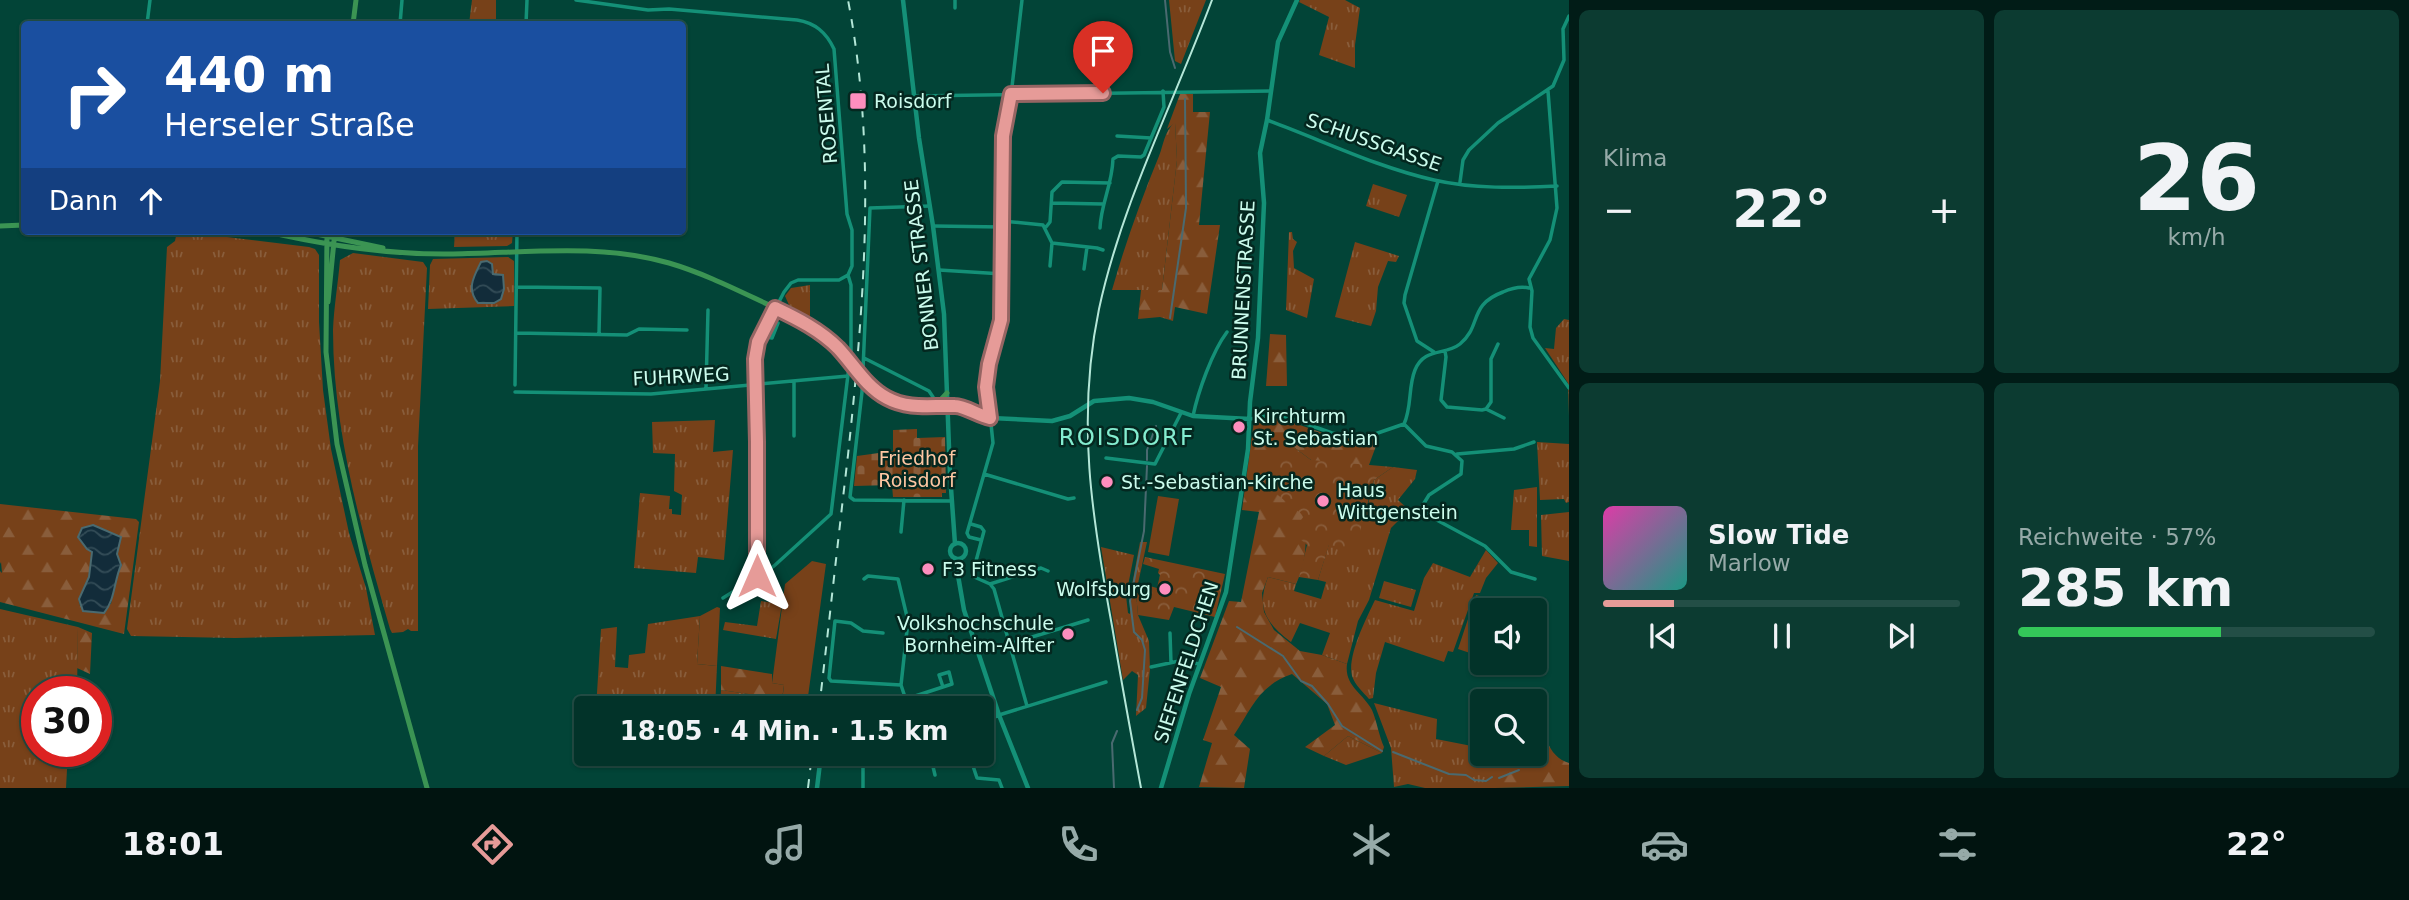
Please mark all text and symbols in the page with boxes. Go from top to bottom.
pin [1073,21,1133,93]
icon: arrive [1084,32,1122,70]
text: 440 m [164,47,334,104]
icon: right [49,49,140,140]
street label: ROSENTAL [811,63,841,165]
place label: Roisdorf [874,90,953,112]
marker: Roisdorf [848,91,868,111]
text: Herseler Straße [164,106,415,144]
street label: SCHUSSGASSE [1304,109,1444,175]
text: 26 [2133,126,2260,231]
text: Klima [1603,145,1667,171]
street label: BONNER STRASSE [900,178,942,352]
text: 22° [1732,179,1831,239]
icon: ahead [132,182,170,220]
text: Dann [49,186,118,216]
text: − [1603,188,1635,232]
text: + [1928,188,1960,232]
street label: BRUNNENSTRASSE [1227,200,1259,380]
text: km/h [2167,224,2226,250]
street label: FUHRWEG [632,362,730,390]
place label: Kirchturm St. Sebastian [1253,405,1378,449]
marker: Kirchturm St. Sebastian [1231,419,1247,435]
district label: ROISDORF [1059,424,1195,450]
park label: Friedhof Roisdorf [878,447,957,491]
place label: St.-Sebastian-Kirche [1121,471,1313,493]
marker: St.-Sebastian-Kirche [1099,474,1115,490]
place label: Haus Wittgenstein [1337,479,1458,523]
marker: Haus Wittgenstein [1315,493,1331,509]
text: Slow Tide [1708,520,1849,550]
text: Reichweite · 57% [2018,524,2216,550]
position arrow [720,539,794,613]
text: Marlow [1708,550,1791,576]
place label: F3 Fitness [942,558,1037,580]
text: 285 km [2018,558,2233,618]
marker: F3 Fitness [920,561,936,577]
place label: Wolfsburg [1056,578,1151,600]
street label: SIEFENFELDCHEN [1149,578,1223,746]
marker: Wolfsburg [1157,581,1173,597]
map controls [1470,598,1547,766]
button: sound [1470,598,1547,675]
place label: Volkshochschule Bornheim-Alfter [897,612,1054,656]
icon: previous [1644,617,1682,655]
icon: pause [1763,617,1801,655]
icon: next [1882,617,1920,655]
marker: Volkshochschule Bornheim-Alfter [1060,626,1076,642]
speed limit sign: 30 [21,676,112,767]
button: search [1470,689,1547,766]
text: 18:05 · 4 Min. · 1.5 km [620,716,948,746]
icon: directions [468,820,517,869]
icon: music [761,820,810,869]
icon: phone [1054,820,1103,869]
icon: climate [1347,820,1396,869]
icon: car [1640,820,1689,869]
icon: filters [1933,820,1982,869]
text: 18:01 [122,825,224,863]
text: 22° [2226,825,2287,863]

